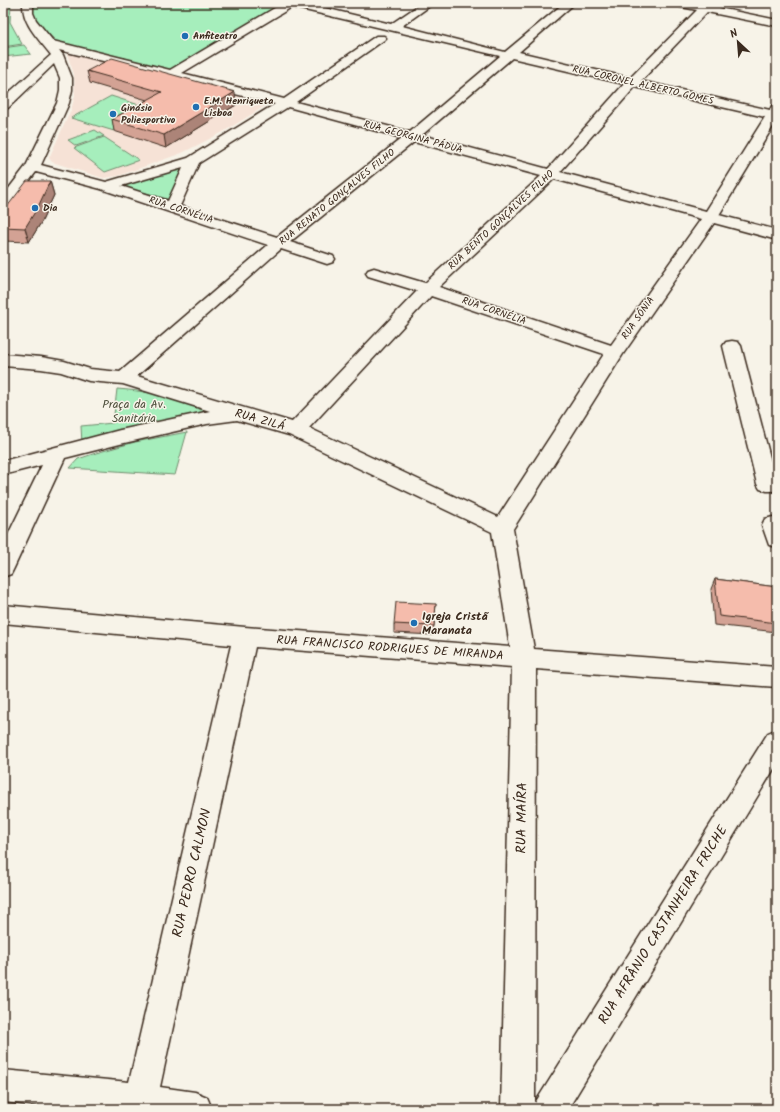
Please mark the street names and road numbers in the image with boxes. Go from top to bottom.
street label: RUA CORONEL ALBERTO GOMES [571,61,716,109]
street label: RUA GEORGINA PÁDUA [362,116,464,158]
street label: RUA RENATO GONÇALVES FILHO [275,145,399,249]
street label: RUA BENTO GONÇALVES FILHO [444,166,558,274]
street label: RUA CORNÉLIA [147,192,215,228]
street label: RUA CORNÉLIA [460,293,528,329]
street label: RUA SÔNIA [617,293,659,343]
street label: RUA ZILÁ [233,404,287,436]
street label: RUA FRANCISCO RODRIGUES DE MIRANDA [276,631,504,665]
street label: RUA MAÍRA [510,782,534,854]
street label: RUA PEDRO CALMON [166,806,218,940]
street label: RUA AFRÂNIO CASTANHEIRA FRICHE [592,821,734,1029]

